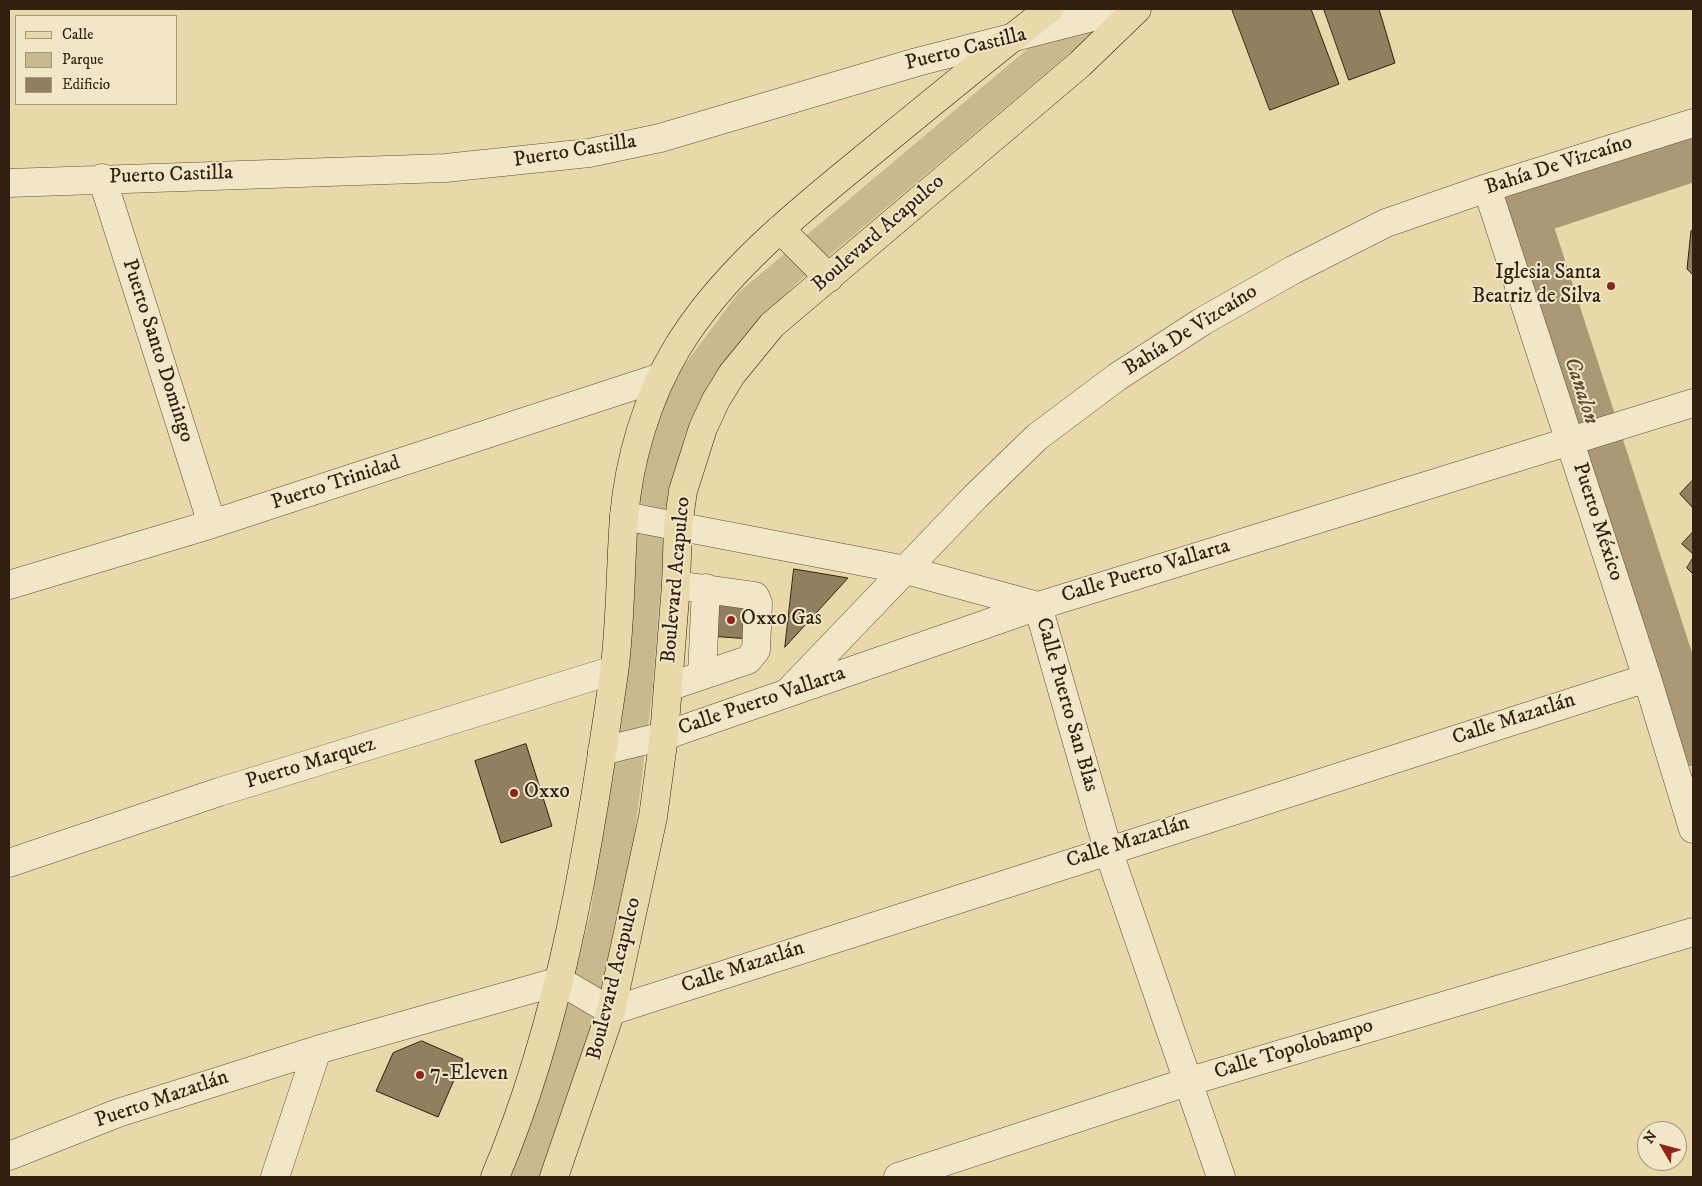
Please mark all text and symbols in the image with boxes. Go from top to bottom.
legend [15,15,178,105]
street label: Puerto Castilla [903,23,1029,77]
text: Calle [62,25,94,44]
text: Parque [62,50,103,69]
text: Edificio [62,75,110,94]
street label: Puerto Castilla [512,130,638,174]
street label: Bahía De Vizcaíno [1482,130,1636,202]
street label: Puerto Castilla [109,161,233,191]
street label: Boulevard Acapulco [808,170,950,298]
street label: Puerto Santo Domingo [116,256,198,446]
place label: Iglesia Santa Beatriz de Silva [1472,261,1601,311]
street label: Bahía De Vizcaíno [1119,280,1263,382]
marker: Iglesia Santa Beatriz de Silva [1605,280,1617,292]
water label: Canalon [1557,354,1603,428]
street label: Puerto Trinidad [269,451,403,517]
street label: Puerto México [1566,460,1628,584]
street label: Boulevard Acapulco [657,496,697,664]
street label: Calle Puerto Vallarta [1059,534,1233,610]
place label: Oxxo Gas [741,607,822,633]
marker: Oxxo Gas [725,614,737,626]
street label: Calle Puerto San Blas [1029,615,1103,795]
street label: Calle Puerto Vallarta [675,662,849,742]
street label: Calle Mazatlán [1449,688,1579,752]
street label: Puerto Marquez [243,732,379,796]
place label: Oxxo [524,780,570,806]
marker: Oxxo [508,787,520,799]
street label: Calle Mazatlán [1063,811,1193,875]
street label: Boulevard Acapulco [583,895,647,1063]
street label: Calle Mazatlán [678,936,808,1000]
street label: Calle Topolobampo [1211,1014,1377,1086]
place label: 7-Eleven [430,1062,508,1088]
street label: Puerto Mazatlán [92,1065,232,1135]
marker: 7-Eleven [414,1069,426,1081]
north arrow [1637,1121,1687,1171]
text: N [1640,1128,1661,1148]

